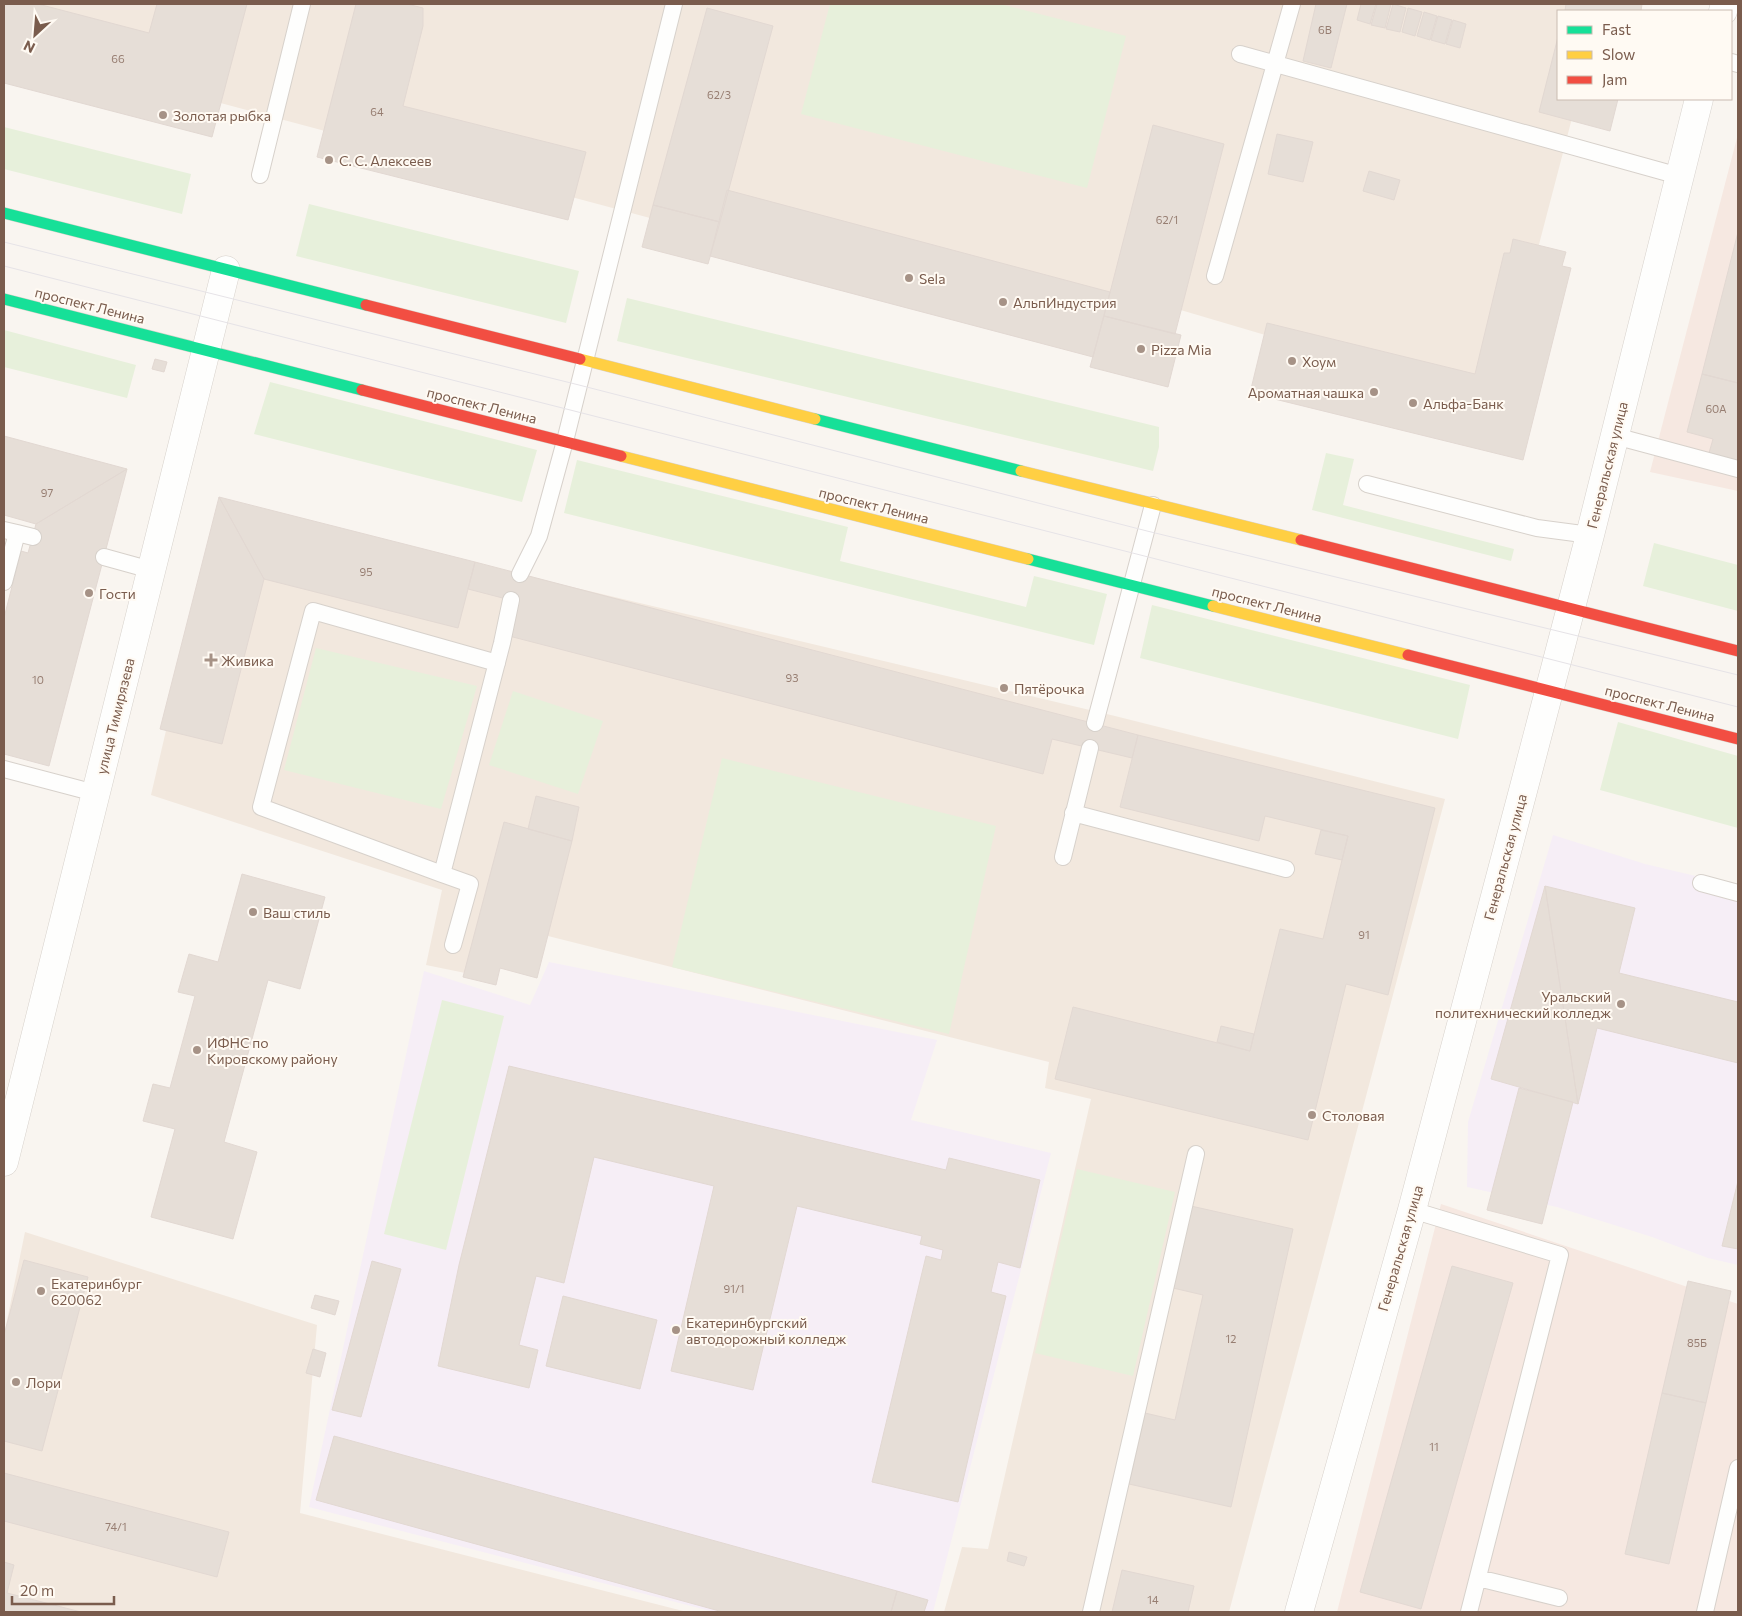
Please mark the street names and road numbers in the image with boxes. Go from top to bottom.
street label: проспект Ленина [33,283,147,327]
street label: проспект Ленина [425,383,539,427]
street label: Генеральская улица [1583,400,1631,530]
street label: проспект Ленина [817,483,931,527]
street label: проспект Ленина [1210,582,1324,626]
street label: улица Тимирязева [92,656,138,776]
street label: проспект Ленина [1603,681,1717,725]
street label: Генеральская улица [1480,792,1530,922]
street label: Генеральская улица [1374,1183,1426,1313]

